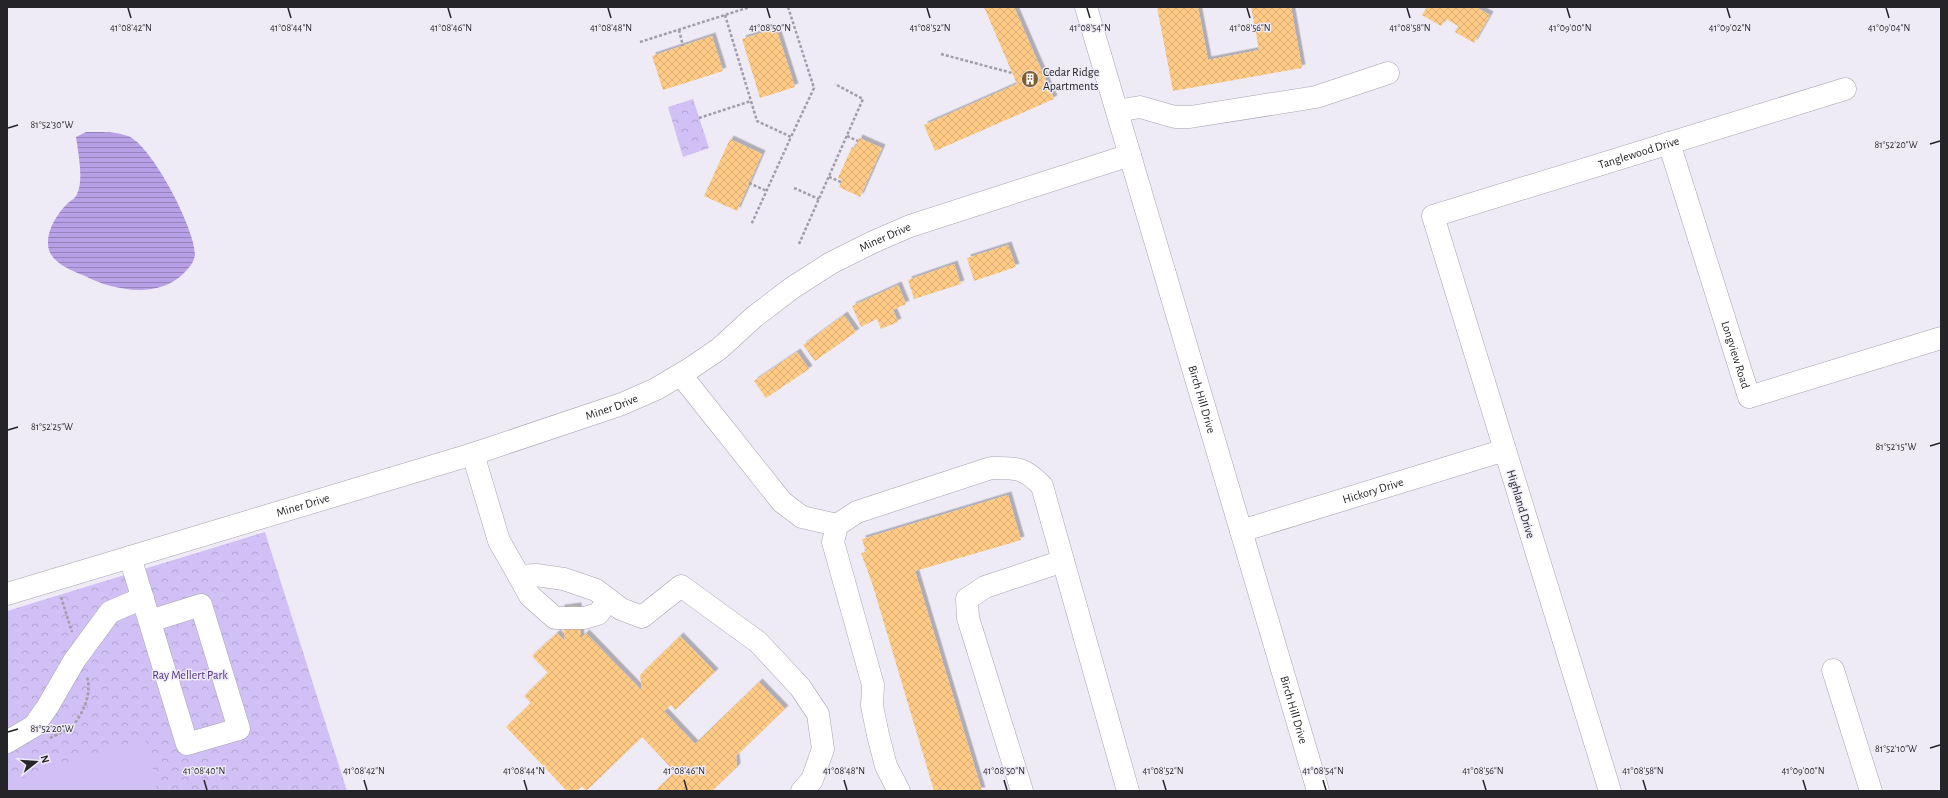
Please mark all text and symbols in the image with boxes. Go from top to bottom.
text: 41°08'42"N [110,23,152,33]
text: 41°08'44"N [270,23,312,33]
text: 41°08'46"N [430,23,472,33]
text: 41°08'48"N [590,23,632,33]
text: 41°08'50"N [749,23,791,33]
text: 41°08'52"N [909,23,951,33]
text: 41°08'54"N [1069,23,1111,33]
text: 41°08'56"N [1229,23,1271,33]
text: 41°08'58"N [1389,23,1431,33]
text: 41°09'00"N [1548,23,1592,33]
text: 41°09'02"N [1709,23,1751,33]
text: 41°09'04"N [1868,23,1910,33]
place label: Cedar Ridge Apartments [1043,66,1099,92]
building icon: Cedar Ridge Apartments [1020,69,1040,89]
text: 81°52'30"W [31,120,73,130]
street label: Tanglewood Drive [1597,134,1681,171]
text: 81°52'20"W [1874,140,1918,150]
street label: Miner Drive [857,220,913,254]
street label: Longview Road [1719,319,1752,390]
street label: Birch Hill Drive [1186,364,1218,435]
street label: Miner Drive [584,392,640,422]
text: 81°52'25"W [31,422,73,432]
text: 81°52'15"W [1876,442,1917,452]
street label: Highland Drive [1505,468,1537,540]
street label: Hickory Drive [1341,476,1405,505]
street label: Miner Drive [275,491,331,519]
park label: Ray Mellert Park [152,669,228,682]
street label: Birch Hill Drive [1278,675,1310,745]
text: 81°52'20"W [30,724,74,734]
north arrow [16,742,56,782]
text: 81°52'10"W [1875,744,1917,754]
text: N [39,754,51,764]
text: 41°08'40"N [183,766,225,776]
text: 41°08'42"N [343,766,385,776]
text: 41°08'44"N [503,766,545,776]
text: 41°08'46"N [663,766,705,776]
text: 41°08'48"N [823,766,865,776]
text: 41°08'50"N [983,766,1025,776]
text: 41°08'52"N [1142,766,1184,776]
text: 41°08'54"N [1302,766,1344,776]
text: 41°08'56"N [1462,766,1504,776]
text: 41°08'58"N [1622,766,1664,776]
text: 41°09'00"N [1781,766,1825,776]

